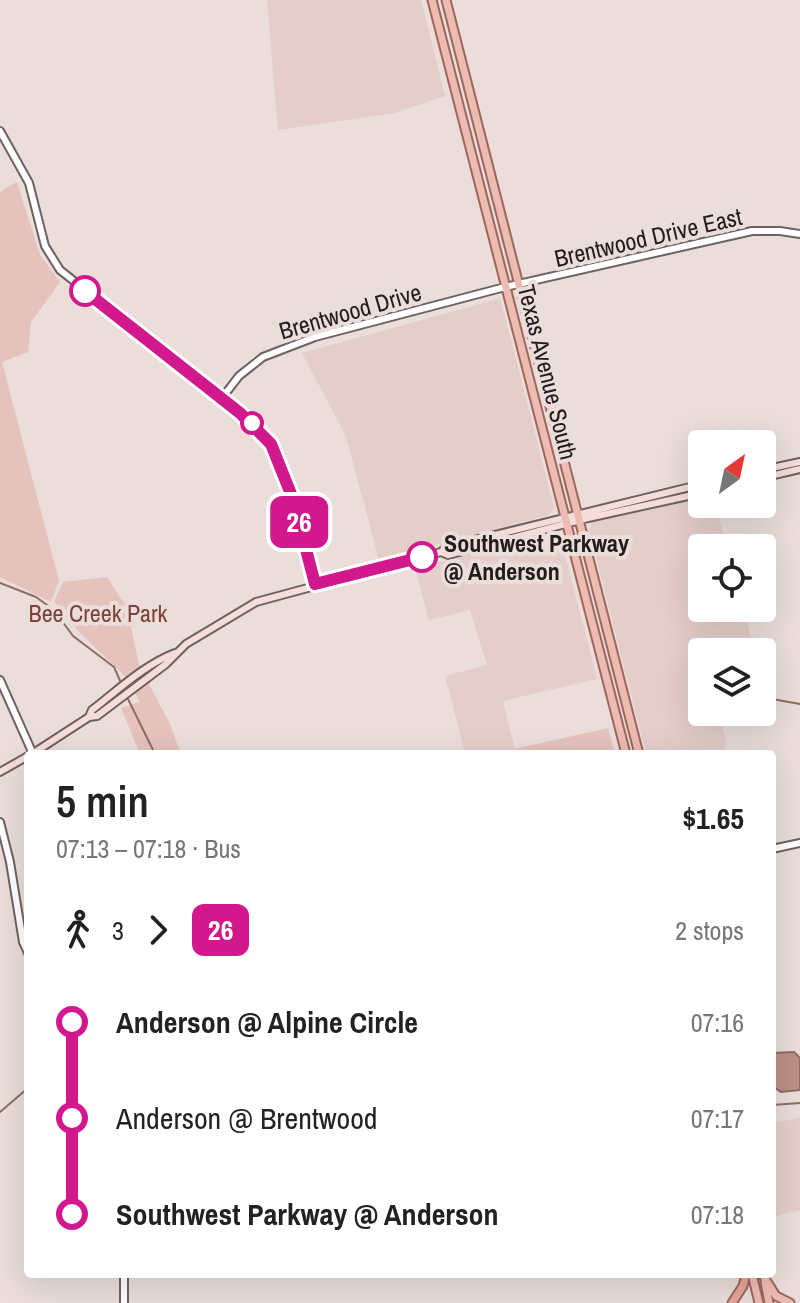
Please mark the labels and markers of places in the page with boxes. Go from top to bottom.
unlabelled marker [70,276,100,306]
unlabelled marker [241,412,263,434]
place label: Southwest Parkway @ Anderson [444,527,629,587]
marker: Southwest Parkway @ Anderson [407,542,437,572]

